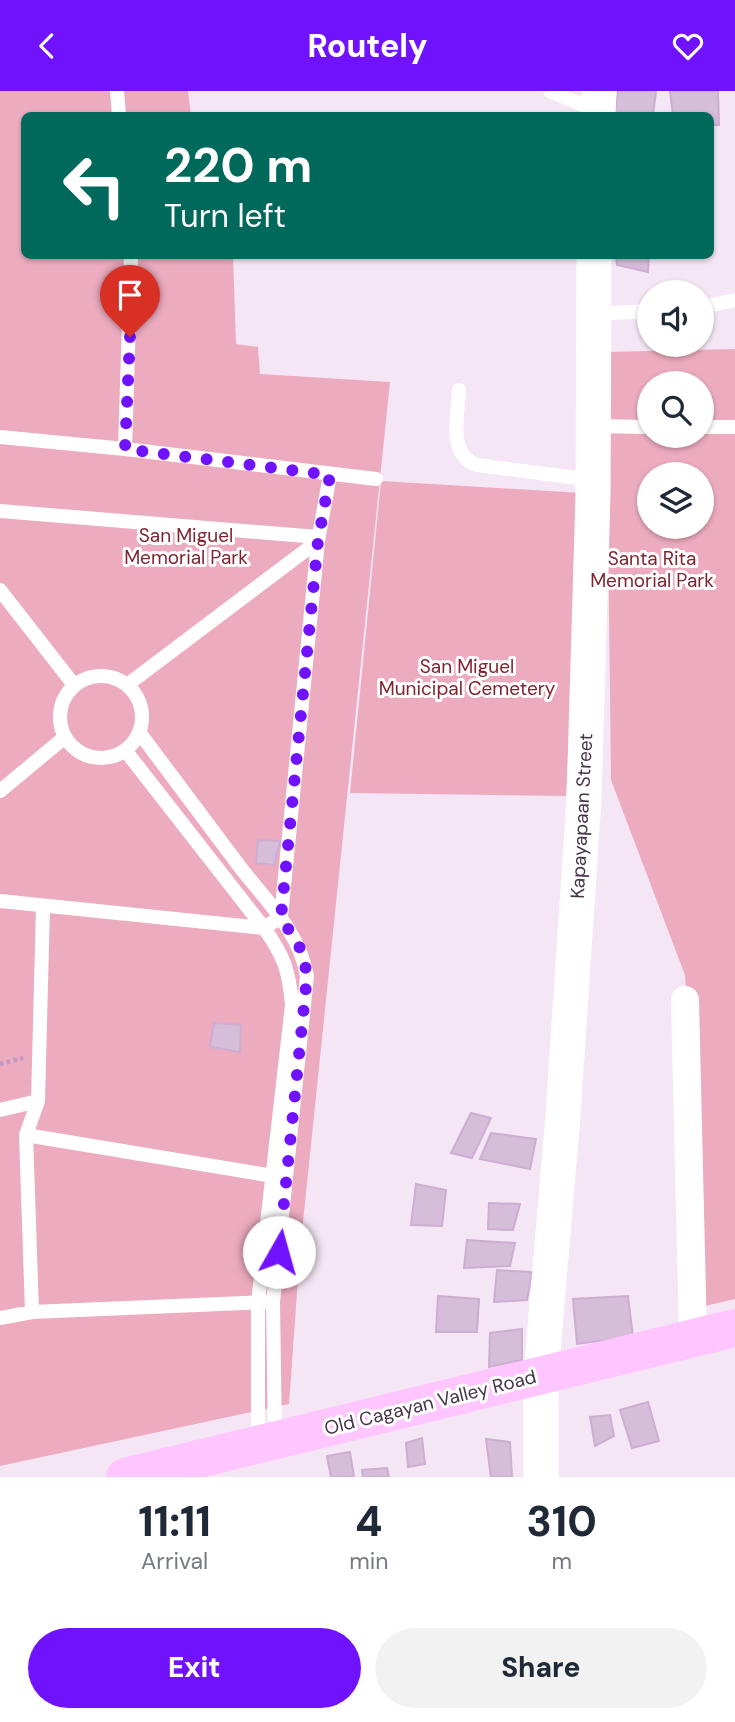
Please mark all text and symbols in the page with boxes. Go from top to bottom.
text: Routely [308,25,427,67]
icon: back [28,27,66,65]
icon: heart [669,27,707,65]
text: 220 m [164,133,312,197]
icon: left [49,140,140,231]
text: Turn left [164,195,286,237]
pin [100,265,160,337]
icon: arrive [111,276,149,314]
map controls [637,280,714,539]
button: sound [637,280,714,357]
button: search [637,371,714,448]
button: layers [637,462,714,539]
park label: San Miguel Memorial Park [124,523,248,570]
park label: Santa Rita Memorial Park [590,546,714,593]
park label: San Miguel Municipal Cemetery [379,654,556,701]
street label: Kapayapaan Street [565,733,598,899]
position arrow [242,1215,316,1289]
street label: Old Cagayan Valley Road [322,1364,539,1441]
text: 11:11 [138,1494,211,1549]
text: 4 [355,1494,383,1549]
text: 310 [527,1494,597,1549]
text: Arrival [141,1546,208,1576]
text: min [349,1546,388,1576]
text: m [551,1546,572,1576]
button: Exit [28,1628,361,1708]
button: Share [375,1628,707,1708]

